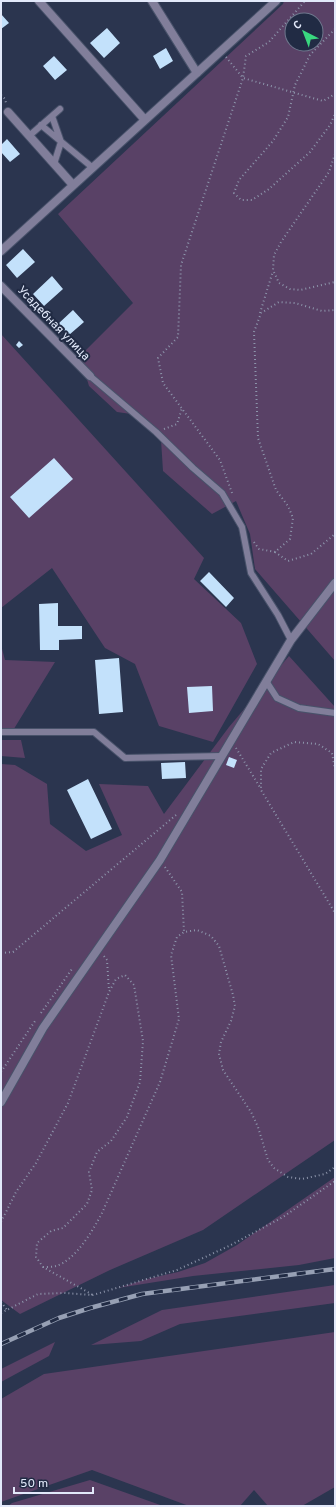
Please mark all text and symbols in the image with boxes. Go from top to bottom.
north arrow [284,12,324,52]
text: С [291,18,305,33]
street label: Усадебная улица [13,283,93,365]
scale bar [14,1469,93,1495]
text: 50 m [20,1476,48,1492]

